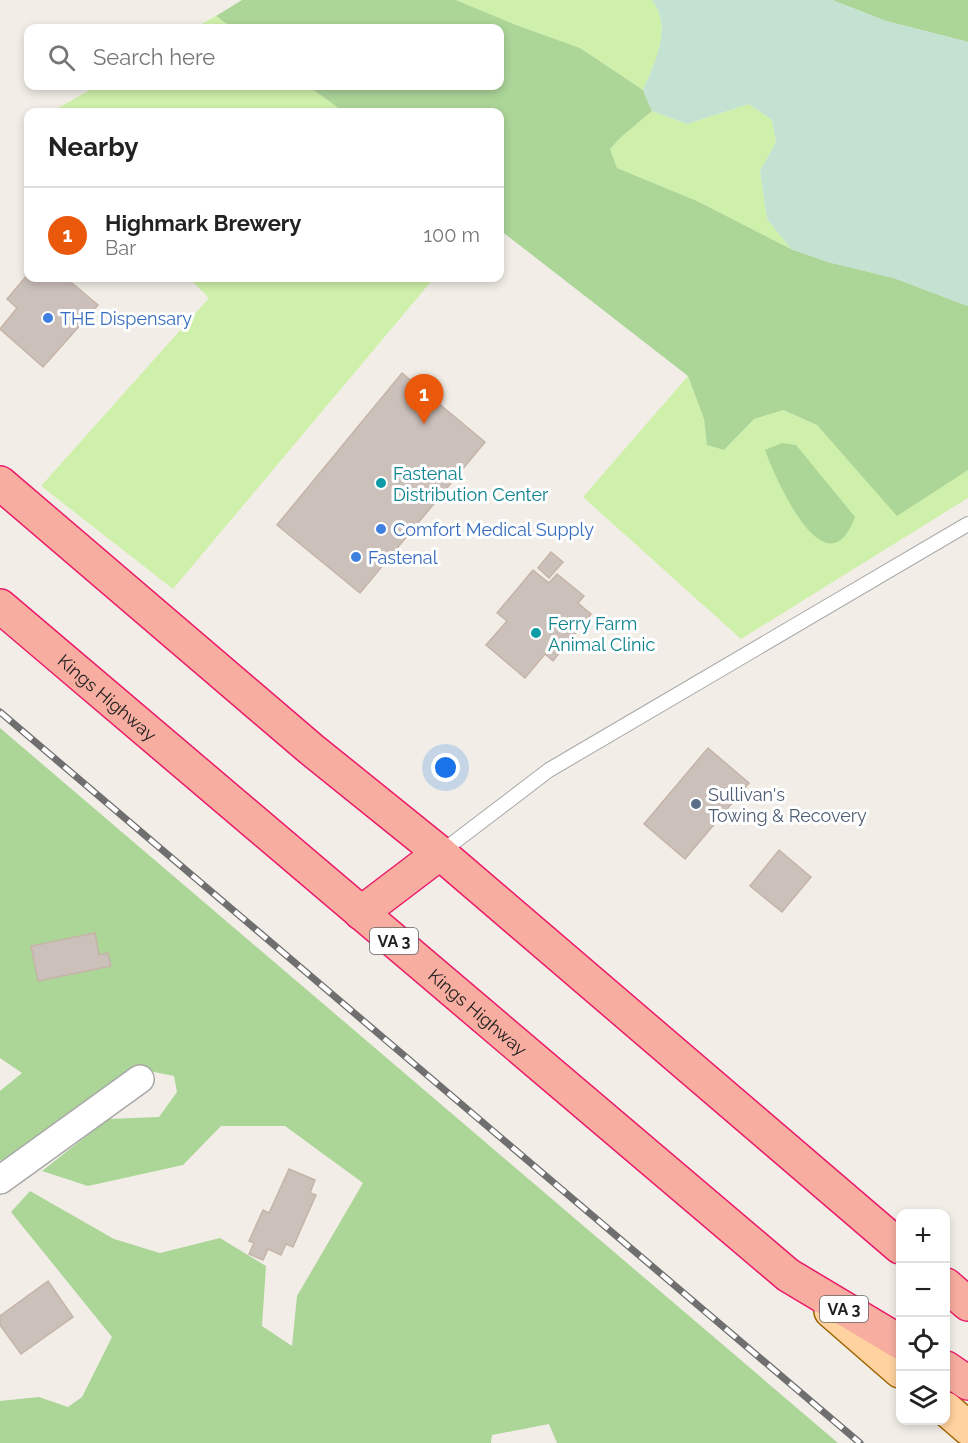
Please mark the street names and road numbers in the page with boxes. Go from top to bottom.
street label: Kings Highway [54,650,161,745]
road number: VA 3 [370,928,418,954]
street label: Kings Highway [424,964,532,1060]
road number: VA 3 [820,1296,868,1322]

